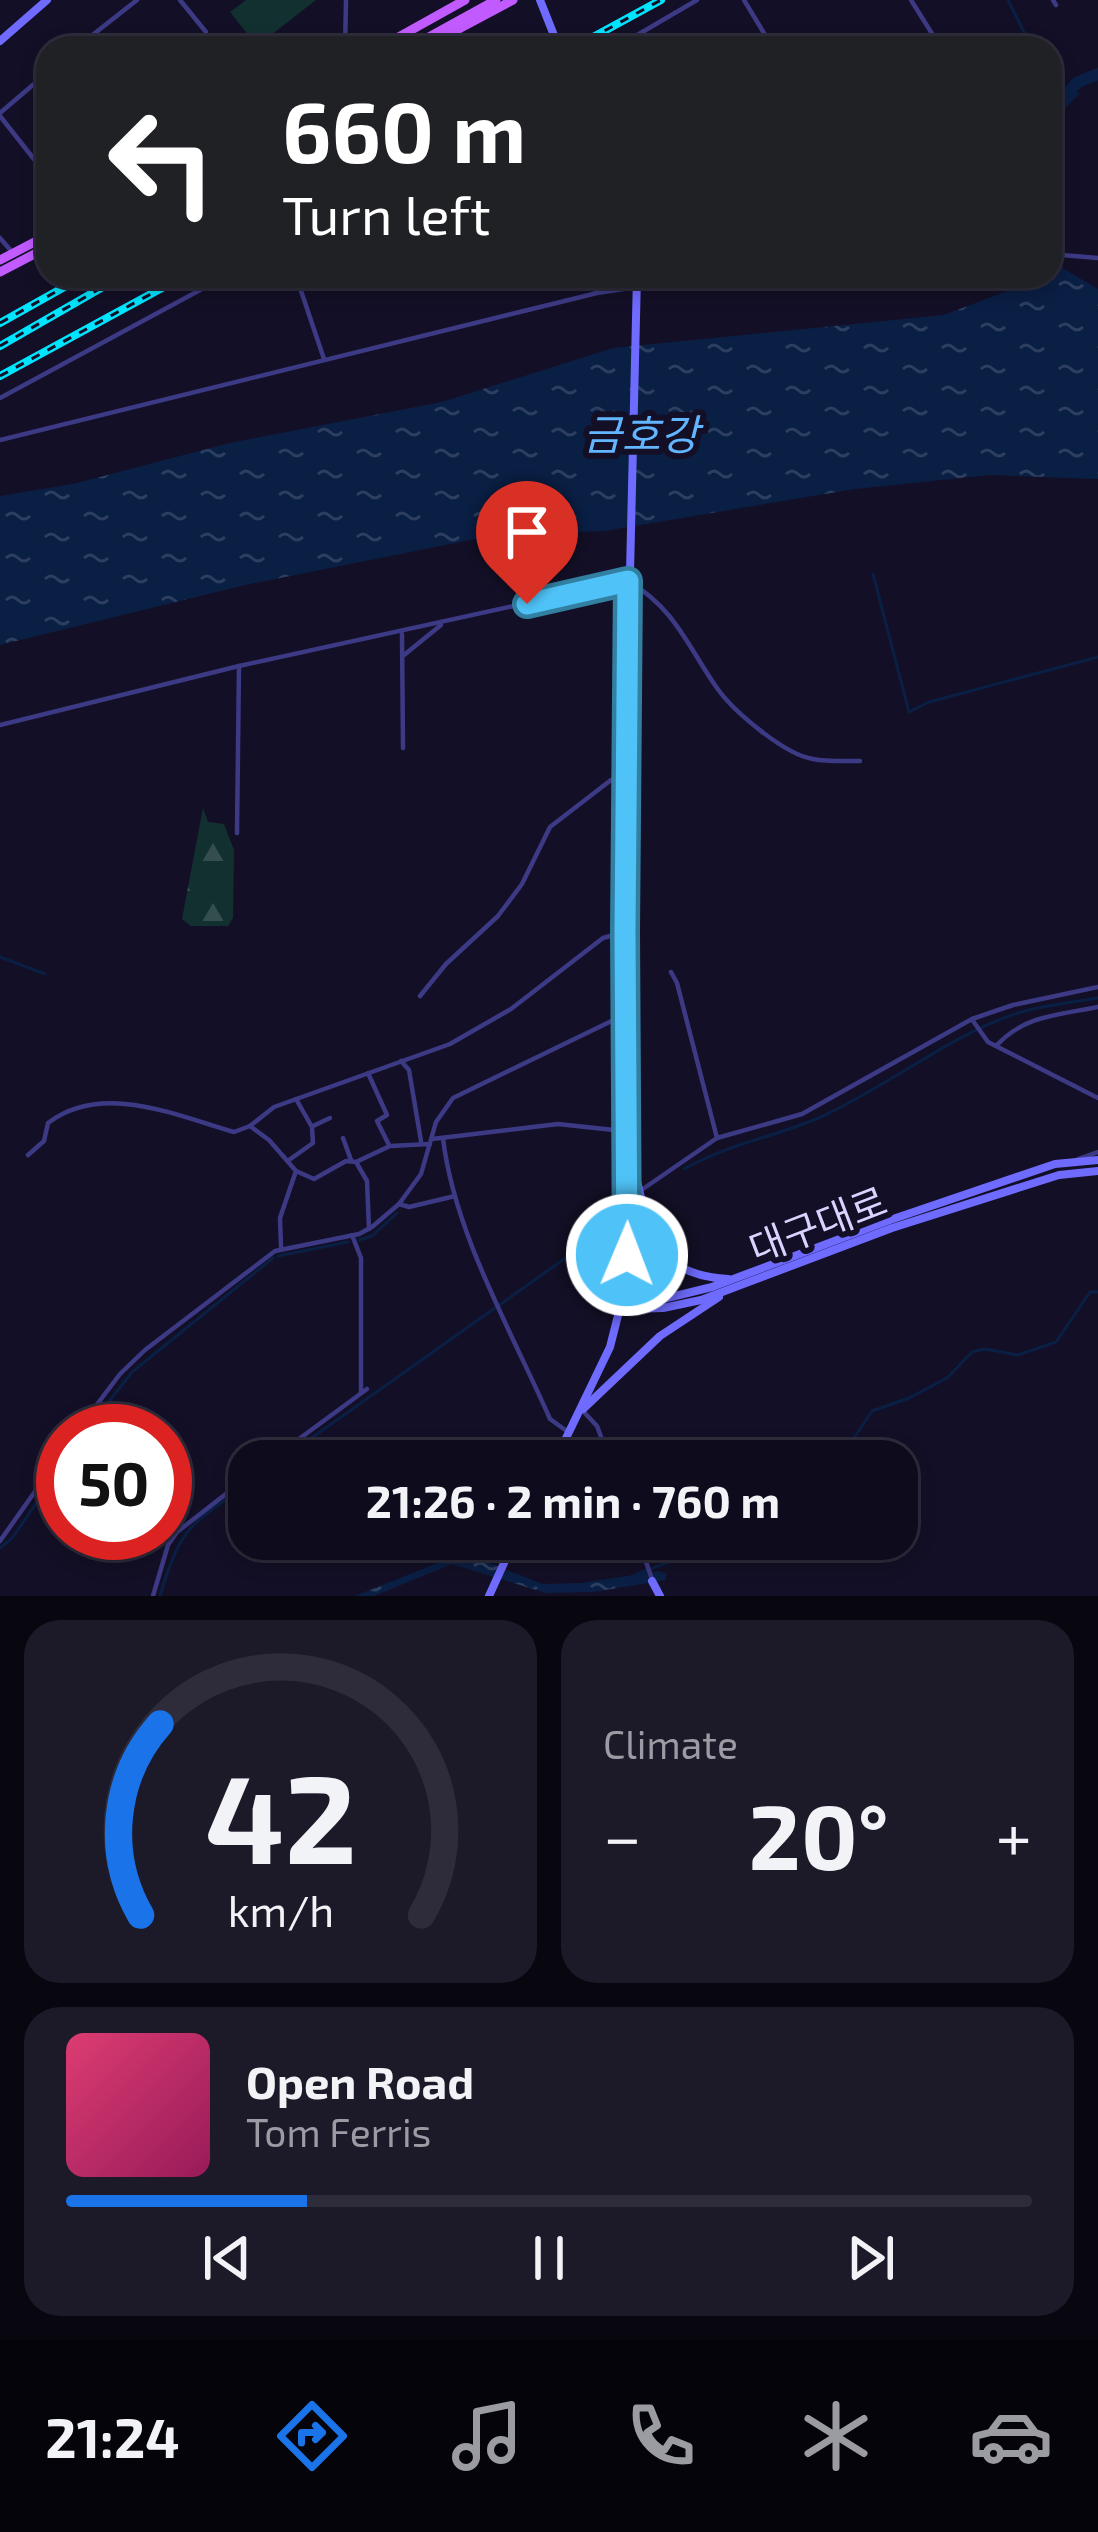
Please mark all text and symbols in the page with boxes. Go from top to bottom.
text: 660 m [282,79,526,180]
icon: left [84,84,240,240]
text: Turn left [282,181,491,246]
water label: 금호강 [583,408,704,458]
pin [476,481,578,604]
icon: arrive [494,499,560,565]
street label: 대구대로 [742,1176,893,1271]
position arrow [564,1192,690,1318]
speed limit sign: 50 [36,1404,192,1560]
text: 21:26 · 2 min · 760 m [366,1473,780,1527]
text: Climate [603,1720,738,1767]
text: 42 [204,1739,357,1889]
text: 20° [749,1780,889,1888]
text: − [603,1795,642,1874]
text: + [996,1795,1032,1874]
text: km/h [227,1883,334,1935]
text: Open Road [246,2054,474,2108]
text: Tom Ferris [246,2108,431,2155]
icon: previous [194,2225,260,2291]
icon: pause [516,2225,582,2291]
icon: next [838,2225,904,2291]
icon: directions [270,2394,354,2478]
icon: music [445,2394,529,2478]
icon: phone [619,2394,703,2478]
icon: climate [794,2394,878,2478]
icon: car [969,2394,1053,2478]
text: 21:24 [45,2404,180,2469]

